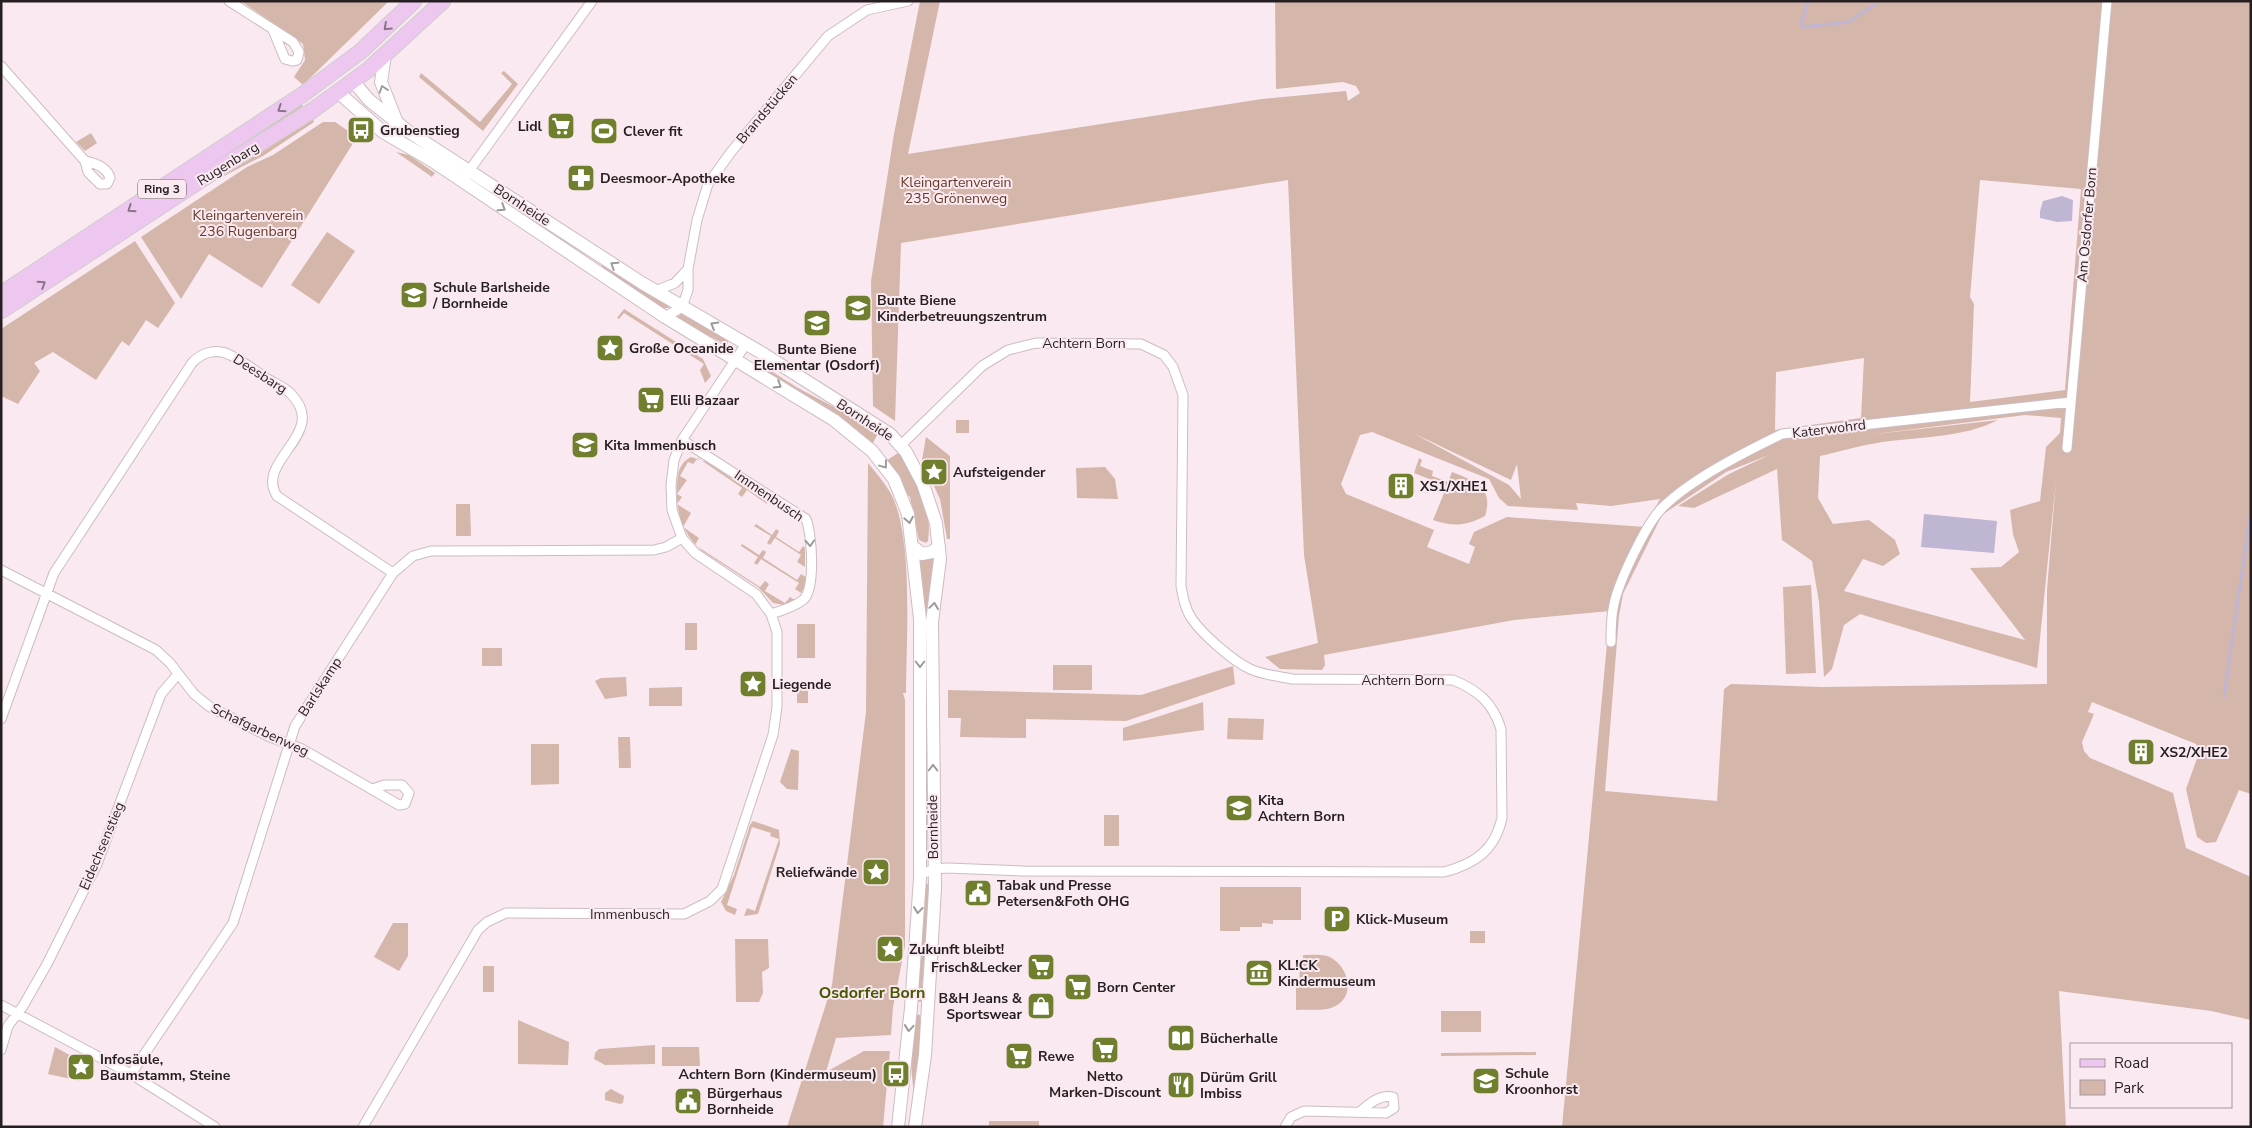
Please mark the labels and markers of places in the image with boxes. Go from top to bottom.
supermarket icon: Lidl [546,111,576,141]
bus stop icon: Grubenstieg [346,115,376,145]
sports icon: Clever fit [589,116,619,146]
place label: Lidl [518,117,543,136]
place label: Grubenstieg [380,121,460,140]
place label: Clever fit [623,122,683,141]
pharmacy icon: Deesmoor-Apotheke [566,163,596,193]
place label: Deesmoor-Apotheke [600,169,735,188]
place label: Schule Barlsheide / Bornheide [432,278,550,313]
school or university icon: Schule Barlsheide / Bornheide [399,280,429,310]
place label: Bunte Biene Kinderbetreuungszentrum [877,291,1047,326]
school or university icon: Bunte Biene Kinderbetreuungszentrum [843,293,873,323]
school or university icon: Bunte Biene Elementar (Osdorf) [802,308,832,338]
place icon: Große Oceanide [595,333,625,363]
place label: Große Oceanide [629,339,734,358]
place label: Bunte Biene Elementar (Osdorf) [754,340,880,375]
supermarket icon: Elli Bazaar [636,385,666,415]
place label: Elli Bazaar [670,391,740,410]
school or university icon: Kita Immenbusch [570,430,600,460]
place label: Kita Immenbusch [604,436,716,455]
place icon: Aufsteigender [919,457,949,487]
place label: Aufsteigender [953,463,1046,482]
building icon: XS1/XHE1 [1386,471,1416,501]
place label: XS1/XHE1 [1419,477,1488,496]
place icon: Liegende [738,669,768,699]
place label: Liegende [772,675,832,694]
building icon: XS2/XHE2 [2126,737,2156,767]
place label: XS2/XHE2 [2159,743,2228,762]
place label: Kita Achtern Born [1258,791,1345,826]
school or university icon: Kita Achtern Born [1224,793,1254,823]
place icon: Reliefwände [861,857,891,887]
place label: Reliefwände [776,863,857,882]
place label: Tabak und Presse Petersen&Foth OHG [997,876,1130,911]
public building icon: Tabak und Presse Petersen&Foth OHG [963,878,993,908]
parking icon: Klick-Museum [1322,904,1352,934]
place label: Klick-Museum [1356,910,1448,929]
place icon: Zukunft bleibt! [875,934,905,964]
place label: Zukunft bleibt! [909,940,1004,959]
supermarket icon: Frisch&Lecker [1026,952,1056,982]
place label: KL!CK Kindermuseum [1278,956,1376,991]
place label: Frisch&Lecker [931,958,1023,977]
museum icon: KL!CK Kindermuseum [1244,958,1274,988]
supermarket icon: Born Center [1063,972,1093,1002]
place label: Born Center [1097,978,1176,997]
place label: B&H Jeans & Sportswear [938,989,1023,1024]
shop icon: B&H Jeans & Sportswear [1026,991,1056,1021]
library icon: Bücherhalle [1166,1023,1196,1053]
place label: Bücherhalle [1200,1029,1278,1048]
supermarket icon: Netto Marken-Discount [1090,1035,1120,1065]
supermarket icon: Rewe [1004,1041,1034,1071]
place label: Rewe [1038,1047,1075,1066]
place label: Infosäule, Baumstamm, Steine [100,1050,231,1085]
place icon: Infosäule, Baumstamm, Steine [66,1052,96,1082]
bus stop icon: Achtern Born (Kindermuseum) [881,1059,911,1089]
place label: Schule Kroonhorst [1505,1064,1578,1099]
place label: Achtern Born (Kindermuseum) [679,1065,877,1084]
school or university icon: Schule Kroonhorst [1471,1066,1501,1096]
place label: Netto Marken-Discount [1049,1067,1162,1102]
place label: Dürüm Grill Imbiss [1200,1068,1277,1103]
restaurant icon: Dürüm Grill Imbiss [1166,1070,1196,1100]
place label: Bürgerhaus Bornheide [707,1084,783,1119]
public building icon: Bürgerhaus Bornheide [673,1086,703,1116]

